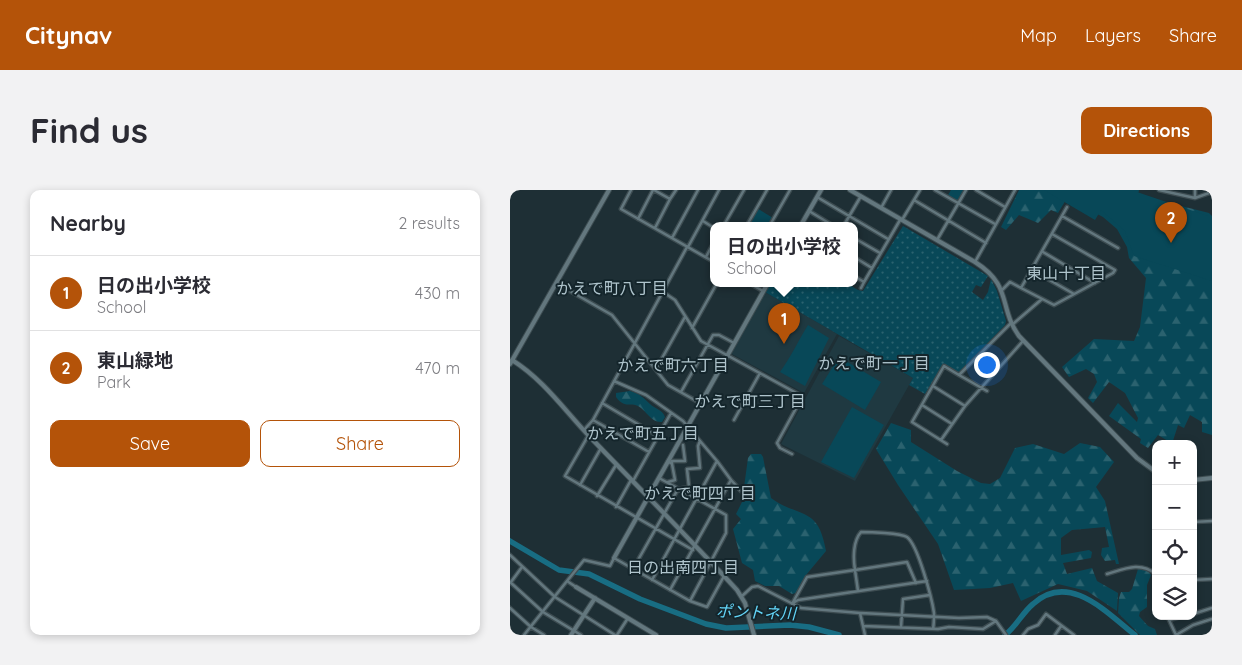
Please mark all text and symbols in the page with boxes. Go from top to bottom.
text: Citynav [25,20,112,50]
text: Map [1020,24,1057,47]
text: Layers [1085,24,1141,47]
text: Share [1169,24,1217,47]
button: Directions [1081,107,1212,154]
text: Find us [30,108,148,152]
pin: 2 [1155,202,1187,243]
text: Nearby [50,210,126,236]
text: 2 results [398,213,460,233]
popup [710,222,858,287]
text: 日の出小学校 [727,234,841,258]
text: School [727,258,776,278]
district label: 東山十丁目 [1026,263,1106,283]
text: 日の出小学校 [97,273,211,297]
district label: かえで町八丁目 [556,278,668,298]
text: 1 [63,283,69,303]
text: 430 m [415,283,460,303]
text: School [97,297,146,317]
pin: 1 [768,303,800,344]
text: 東山緑地 [97,348,173,372]
your location [974,352,1000,378]
district label: かえで町一丁目 [818,353,930,373]
district label: かえで町六丁目 [617,355,729,375]
text: 2 [61,358,71,378]
text: 470 m [415,358,460,378]
text: Park [97,372,131,392]
district label: かえで町三丁目 [694,391,806,411]
button: Save [50,420,250,467]
button: Share [260,420,460,467]
district label: かえで町五丁目 [587,423,699,443]
map controls [1152,440,1197,620]
button: + [1152,440,1197,485]
district label: かえで町四丁目 [644,483,756,503]
button: − [1152,485,1197,530]
button: locate [1152,530,1197,575]
district label: 日の出南四丁目 [627,557,739,577]
button: layers [1152,575,1197,620]
water label: ポントネ川 [716,601,798,623]

